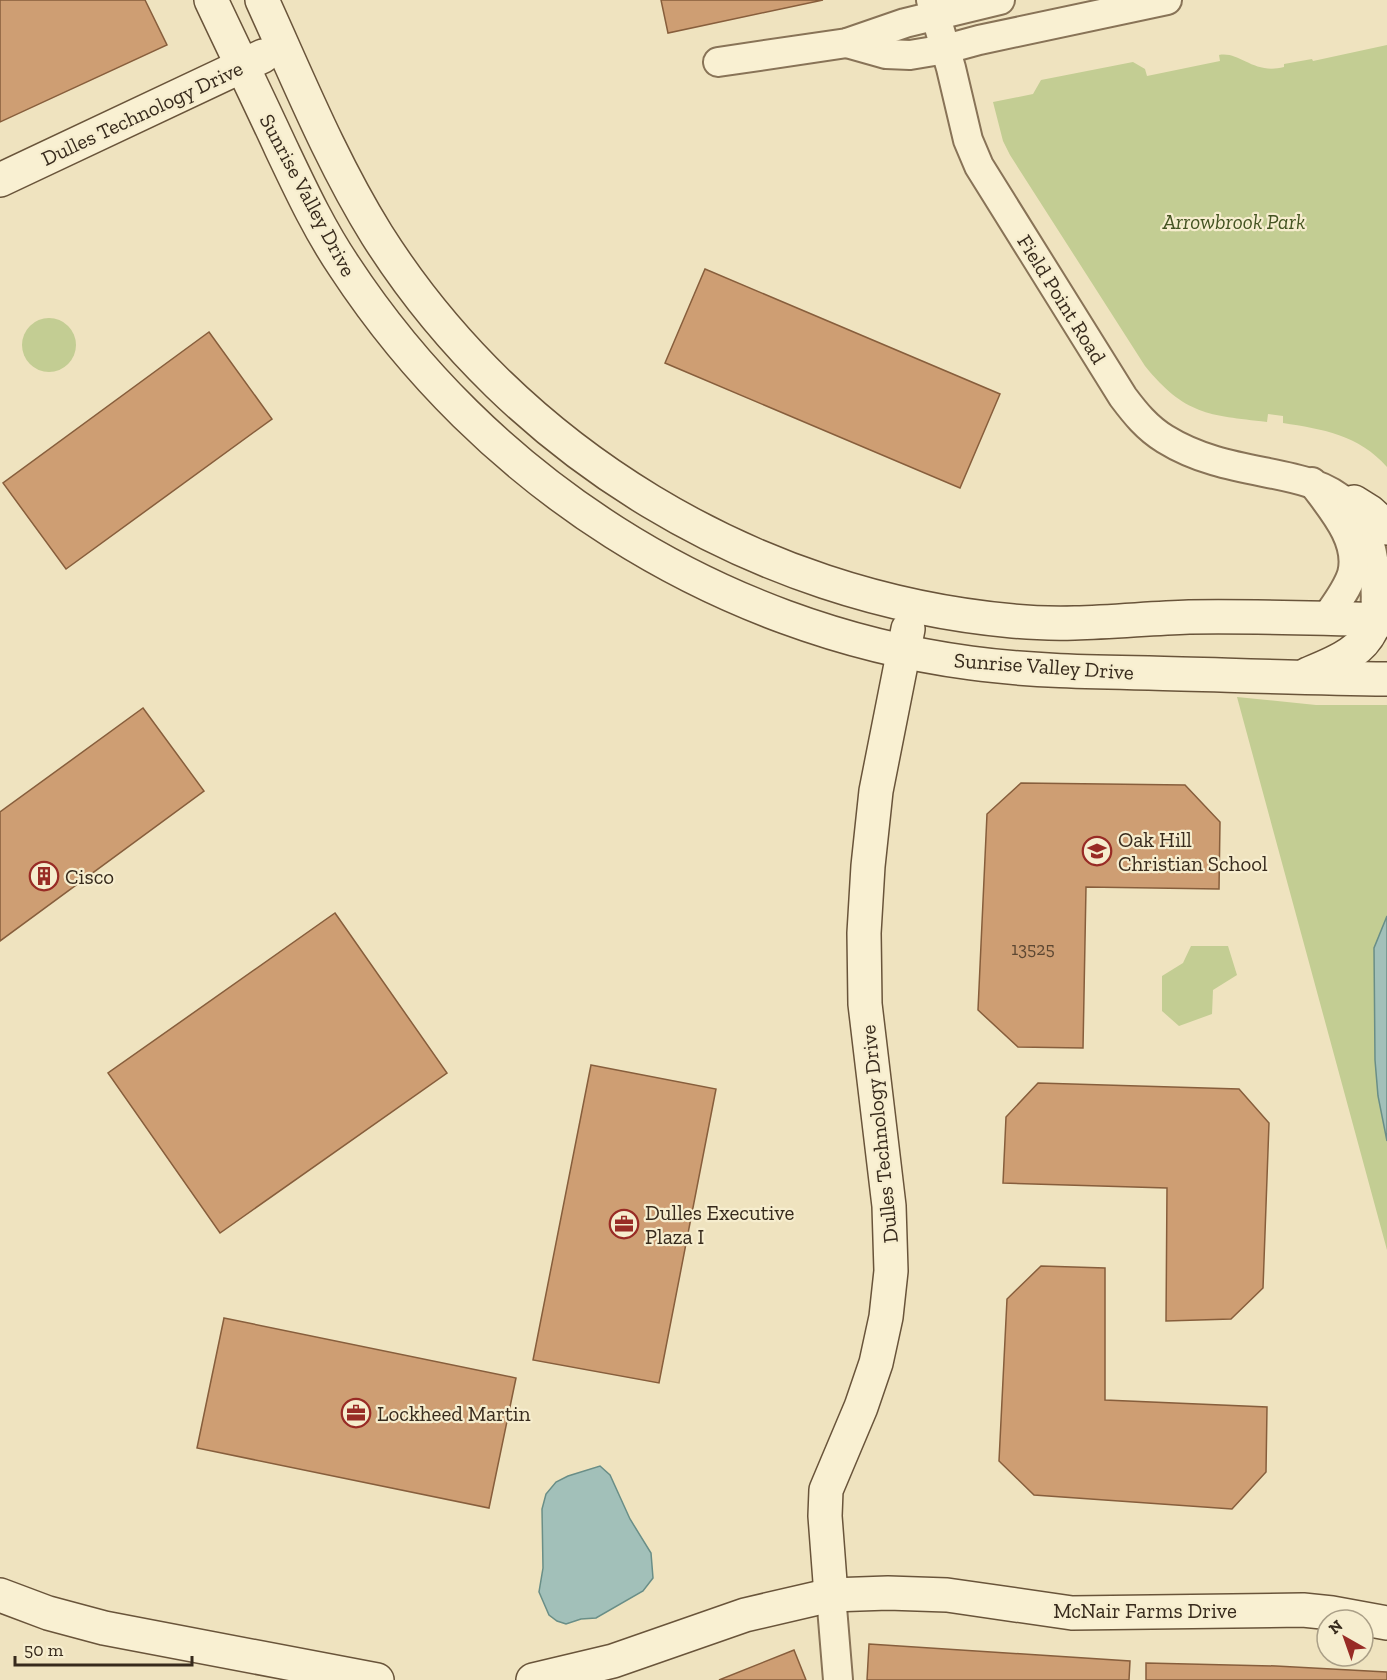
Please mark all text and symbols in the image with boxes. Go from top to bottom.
street label: Dulles Technology Drive [37,55,247,171]
street label: Sunrise Valley Drive [255,110,361,281]
park label: Arrowbrook Park [1162,209,1305,234]
street label: Field Point Road [1012,230,1112,368]
street label: Sunrise Valley Drive [953,647,1135,685]
place label: Oak Hill Christian School [1118,827,1268,876]
school or university icon: Oak Hill Christian School [1081,835,1113,867]
building icon: Cisco [28,860,60,892]
place label: Cisco [65,864,114,889]
house number: 13525 [1011,938,1055,960]
street label: Dulles Technology Drive [855,1024,903,1244]
place label: Dulles Executive Plaza I [645,1200,794,1249]
office icon: Dulles Executive Plaza I [608,1208,640,1240]
office icon: Lockheed Martin [340,1397,372,1429]
place label: Lockheed Martin [377,1401,531,1426]
street label: McNair Farms Drive [1053,1598,1237,1623]
north arrow [1315,1608,1375,1668]
text: N [1325,1616,1346,1638]
scale bar [15,1629,192,1667]
text: 50 m [24,1639,64,1661]

